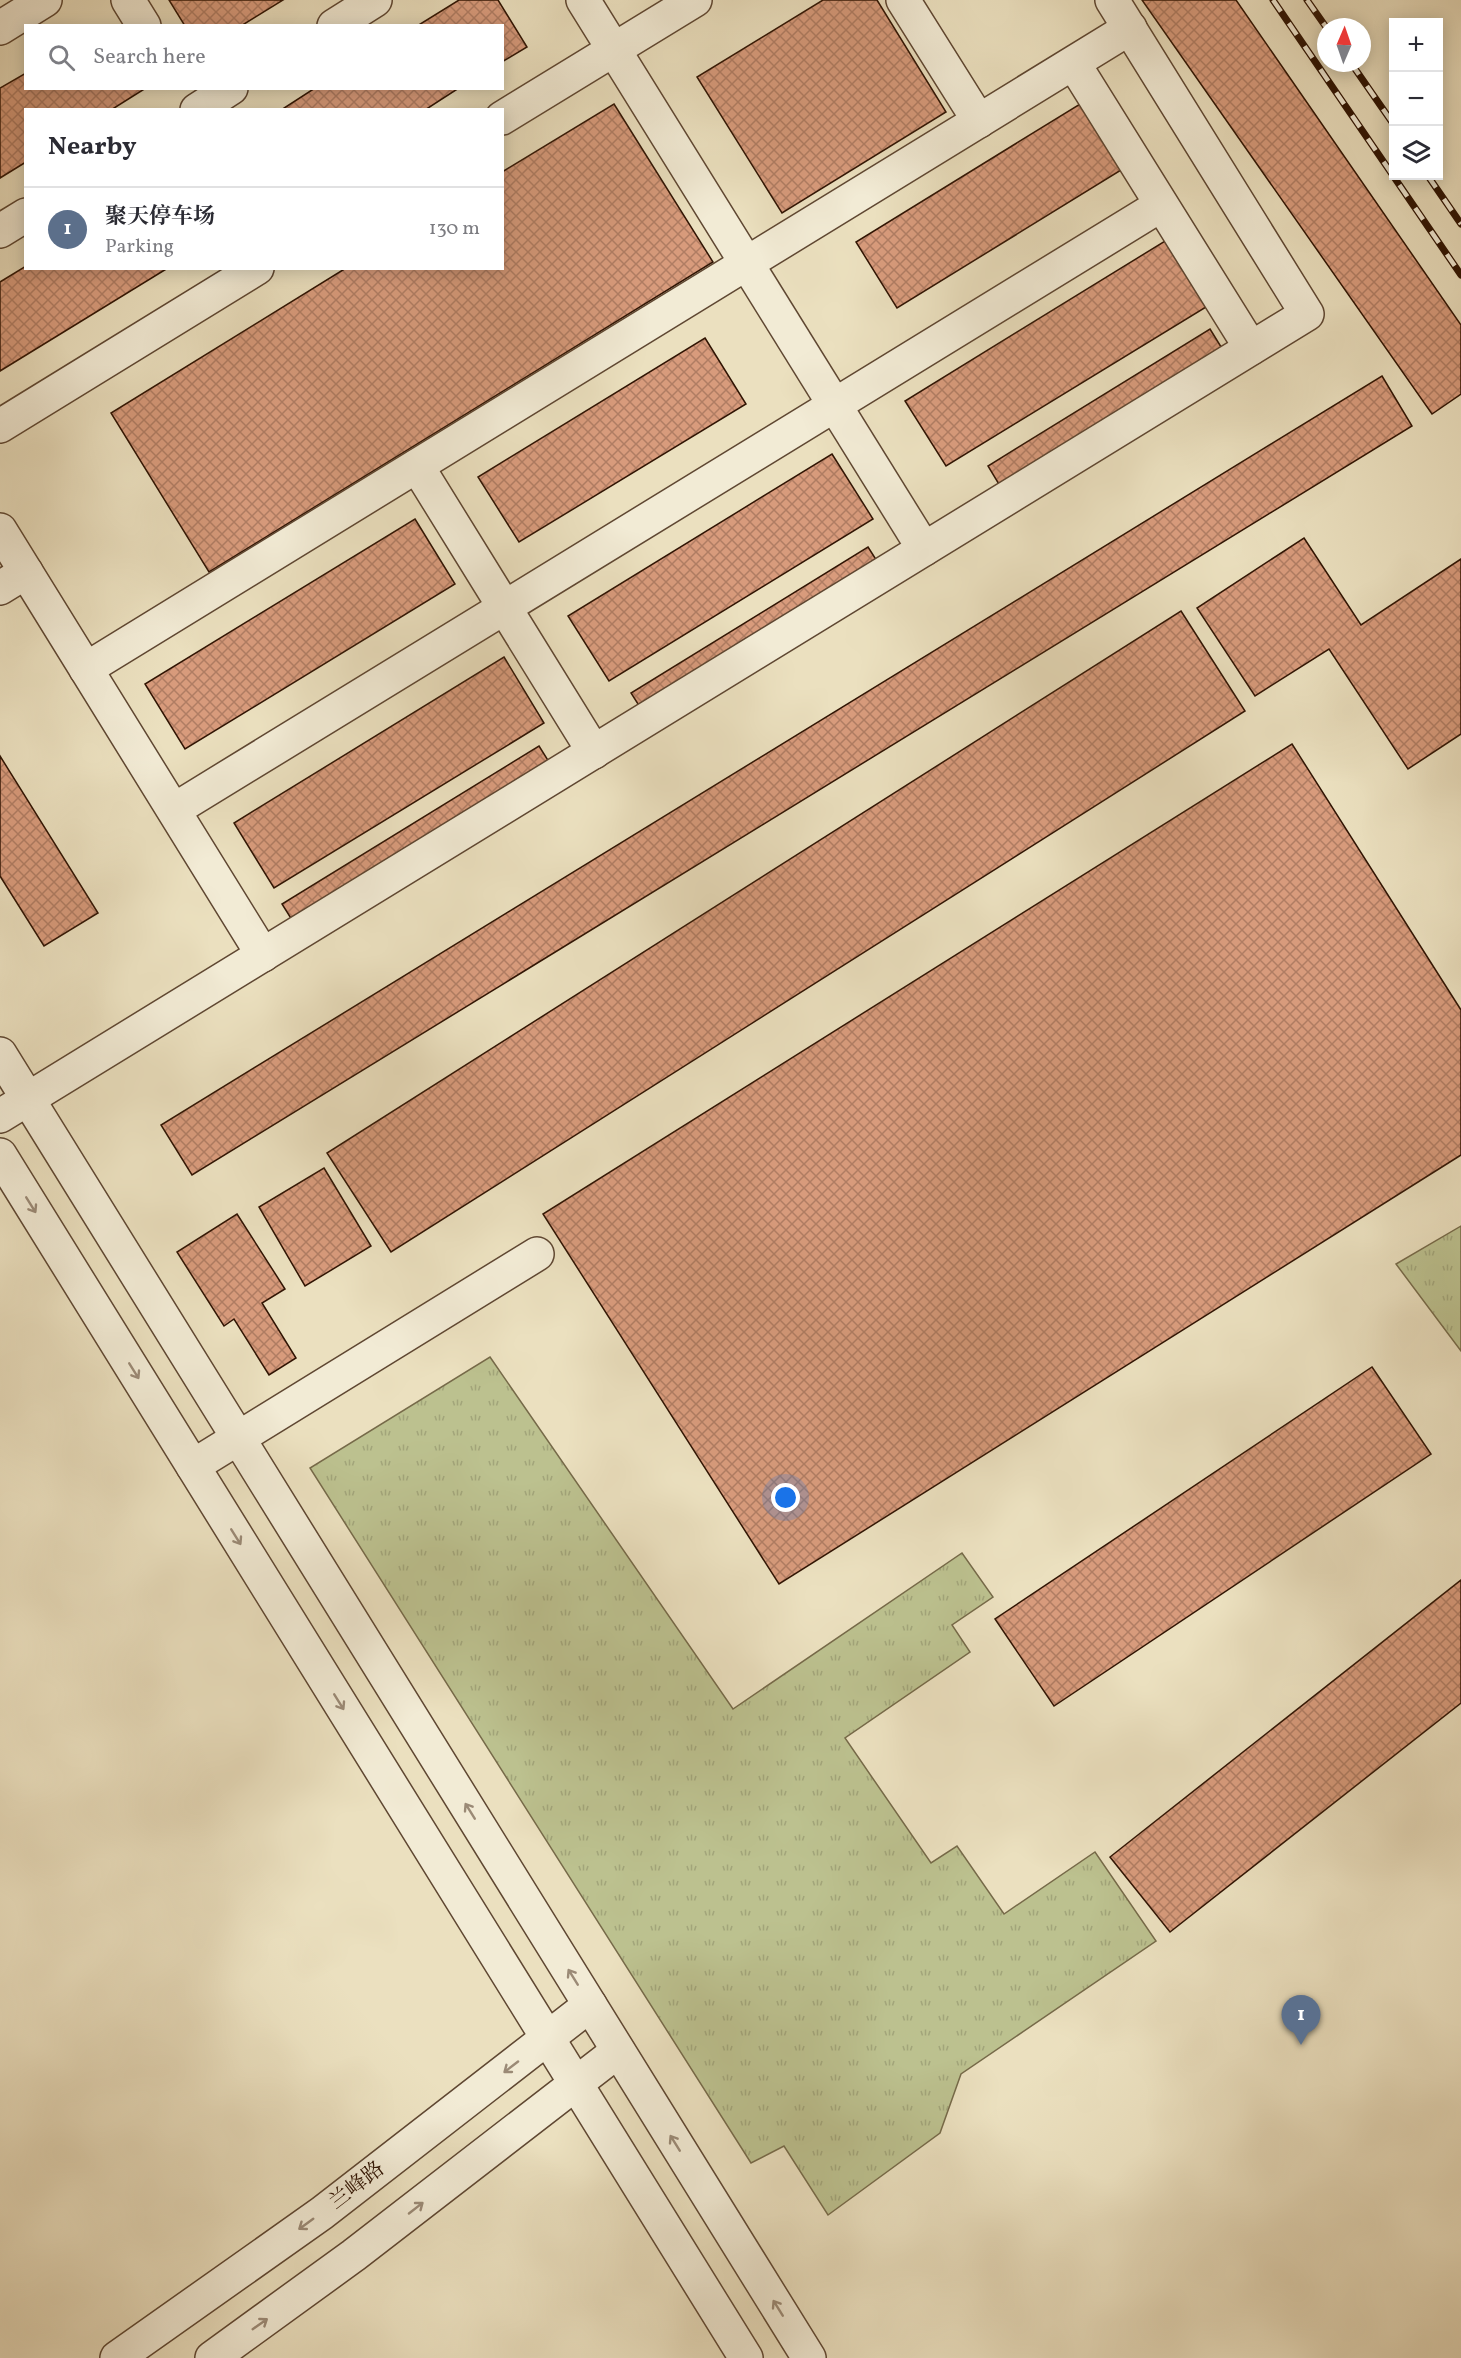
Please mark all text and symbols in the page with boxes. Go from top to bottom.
north arrow [1317,18,1371,72]
map controls [1389,18,1443,180]
button: + [1389,18,1443,72]
search box [24,24,504,90]
icon: search [45,41,78,74]
text: Search here [93,42,206,73]
button: − [1389,72,1443,126]
button: layers [1389,126,1443,180]
text: Nearby [48,129,137,165]
text: 聚天停车场 [105,202,215,233]
text: 1 [63,215,72,243]
text: 130 m [429,215,480,243]
text: Parking [105,233,174,261]
one-way arrow [25,1196,37,1213]
one-way arrow [128,1362,140,1379]
your location [771,1483,800,1512]
one-way arrow [230,1528,243,1545]
one-way arrow [334,1693,346,1710]
one-way arrow [463,1803,475,1820]
one-way arrow [566,1969,578,1986]
pin: 1 [1282,1996,1320,2045]
one-way arrow [503,2060,519,2073]
one-way arrow [669,2135,681,2152]
street label: 兰峰路 [323,2155,391,2217]
one-way arrow [407,2201,423,2214]
one-way arrow [299,2218,315,2230]
one-way arrow [772,2300,784,2317]
one-way arrow [251,2318,267,2330]

